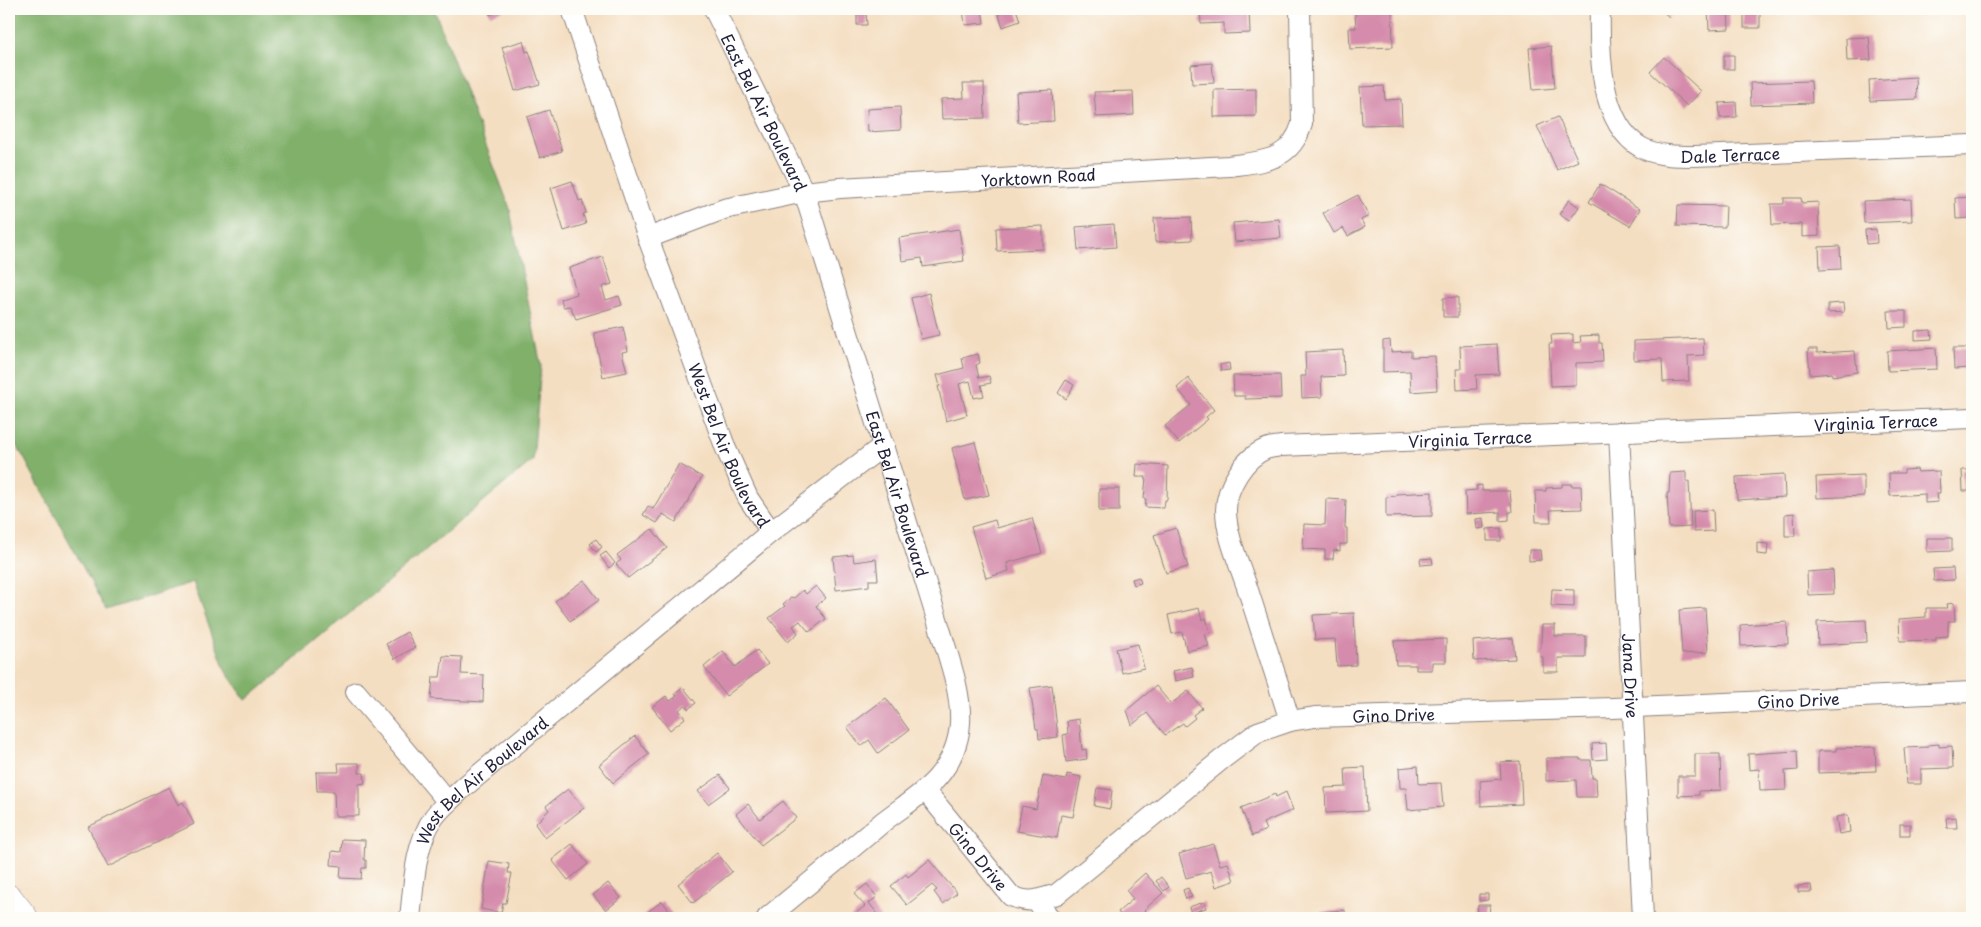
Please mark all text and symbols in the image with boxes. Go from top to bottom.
street label: East Bel Air Boulevard [716,29,814,195]
street label: Dale Terrace [1680,141,1780,168]
street label: Yorktown Road [980,162,1096,192]
street label: West Bel Air Boulevard [683,359,777,532]
street label: Virginia Terrace [1814,407,1938,436]
street label: East Bel Air Boulevard [861,408,935,580]
street label: Virginia Terrace [1408,424,1532,453]
street label: Jana Drive [1617,633,1645,719]
street label: Gino Drive [1757,686,1840,714]
street label: Gino Drive [1352,701,1435,728]
street label: West Bel Air Boulevard [410,710,553,848]
street label: Gino Drive [943,816,1014,896]

